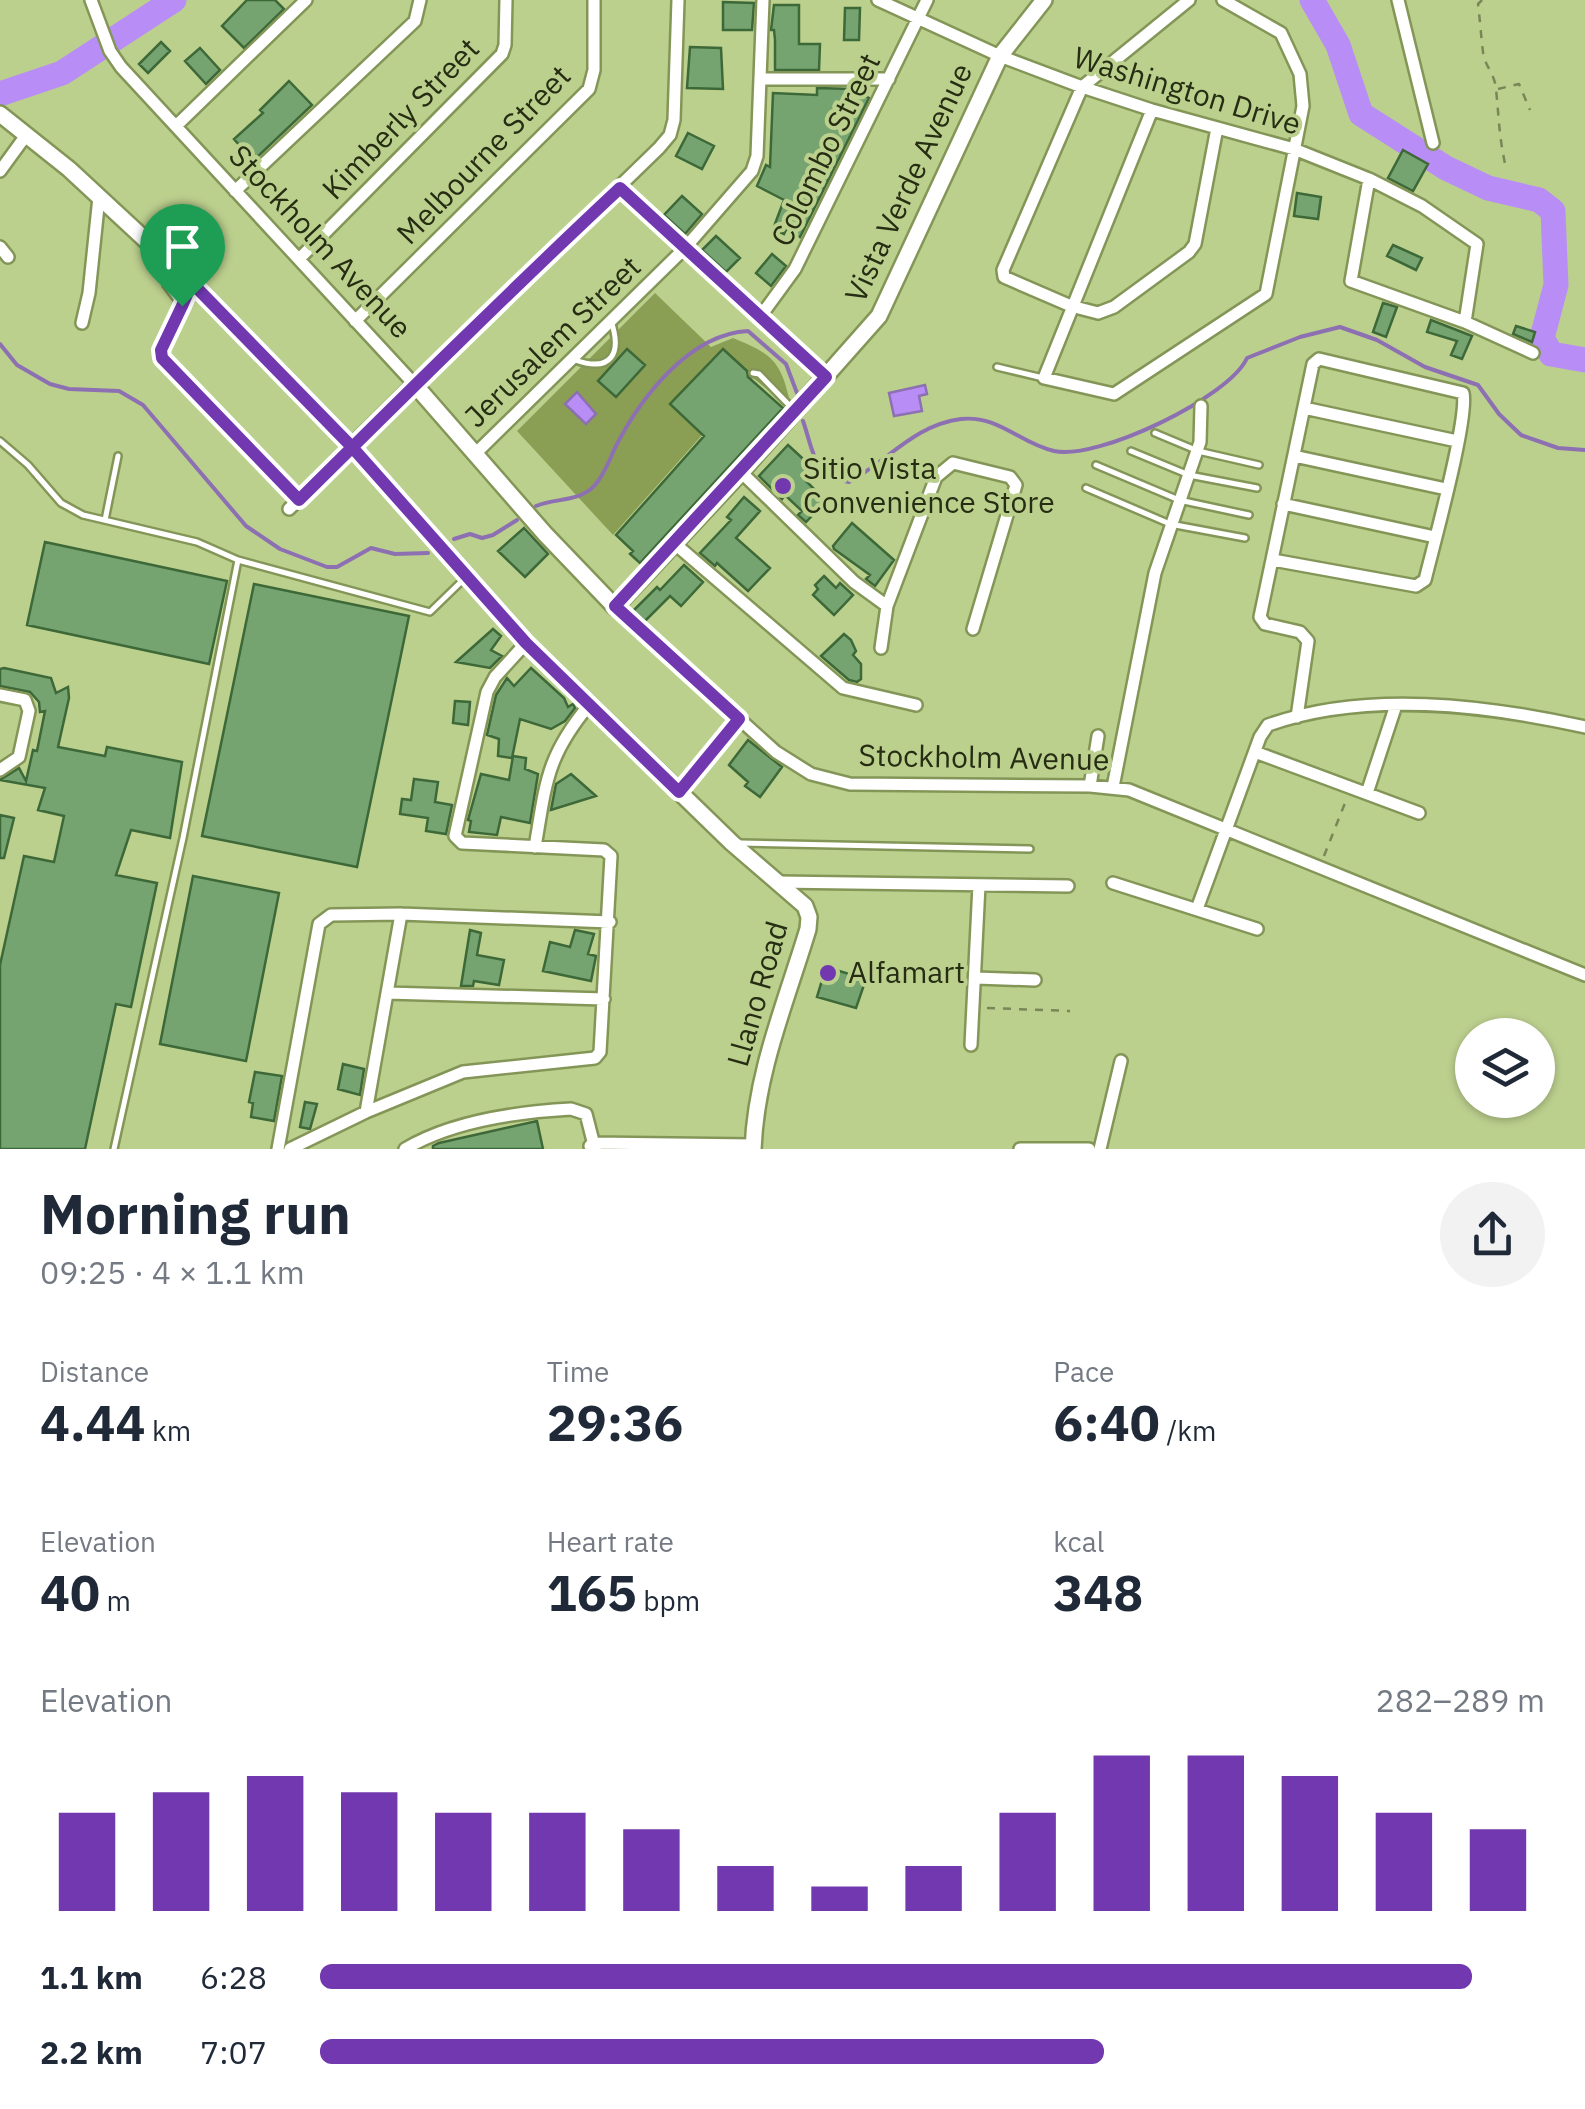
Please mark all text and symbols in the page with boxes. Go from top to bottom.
street label: Kimberly Street [313,29,487,207]
street label: Washington Drive [1069,36,1306,143]
street label: Colombo Street [761,46,888,252]
street label: Melbourne Street [388,56,578,252]
street label: Vista Verde Avenue [835,56,980,308]
street label: Stockholm Avenue [221,136,421,346]
pin [140,204,225,307]
icon: arrive [155,219,210,274]
street label: Jerusalem Street [455,247,648,435]
place label: Sitio Vista Convenience Store [803,448,1055,521]
marker: Sitio Vista Convenience Store [772,475,794,497]
street label: Stockholm Avenue [858,735,1110,778]
street label: Llano Road [717,917,796,1071]
place label: Alfamart [848,952,965,991]
marker: Alfamart [817,962,839,984]
map controls [1455,1018,1555,1118]
button: layers [1455,1018,1555,1118]
text: Morning run [40,1178,351,1249]
button: share [1440,1182,1545,1287]
text: 09:25 · 4 × 1.1 km [40,1251,305,1293]
text: Distance [40,1353,149,1390]
text: Time [547,1353,610,1390]
text: Pace [1053,1353,1114,1390]
text: 4.44 [40,1390,146,1455]
text: 29:36 [547,1390,683,1455]
text: 6:40 [1053,1390,1160,1455]
text: km [146,1412,191,1449]
text: /km [1160,1412,1216,1449]
text: Elevation [40,1523,156,1560]
text: Heart rate [547,1523,674,1560]
text: kcal [1053,1523,1104,1560]
text: 40 [40,1560,100,1625]
text: 165 [547,1560,637,1625]
text: 348 [1053,1560,1143,1625]
text: m [100,1582,131,1619]
text: bpm [637,1582,700,1619]
text: Elevation [40,1679,173,1721]
text: 282–289 m [1375,1679,1545,1721]
text: 1.1 km [40,1956,143,1998]
text: 6:28 [200,1956,267,1998]
text: 2.2 km [40,2031,143,2073]
text: 7:07 [200,2031,267,2073]

